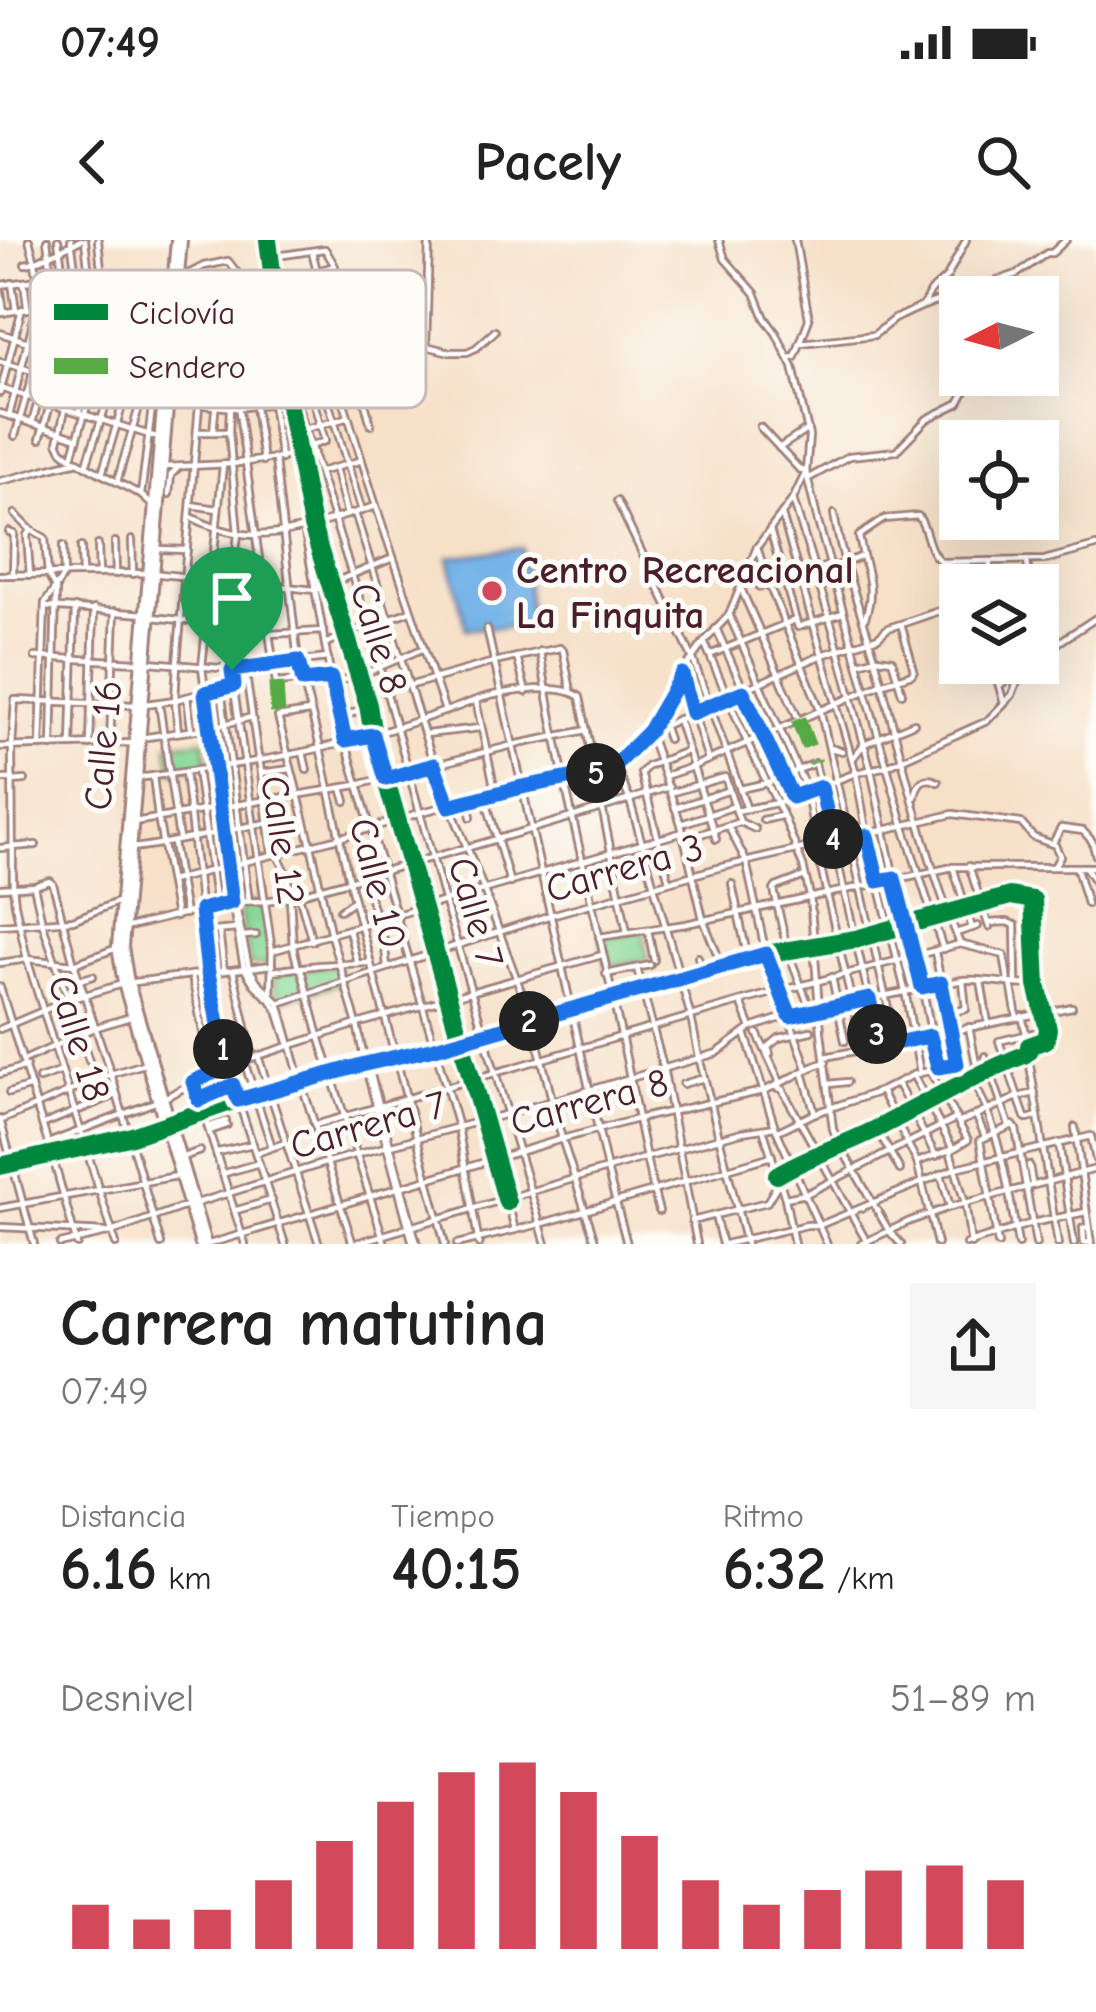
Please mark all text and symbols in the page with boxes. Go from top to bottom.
text: 07:49 [60,16,160,68]
icon: back [60,129,126,195]
icon: search [970,129,1036,195]
text: Pacely [475,131,621,194]
legend [30,270,426,408]
north arrow [939,276,1059,396]
map controls [939,276,1059,684]
text: Ciclovía [129,294,235,332]
text: Sendero [129,348,246,386]
button: locate [939,420,1059,540]
pin [181,547,283,670]
place label: Centro Recreacional La Finquita [516,548,854,638]
button: layers [939,564,1059,684]
icon: arrive [199,565,265,631]
street label: Calle 8 [340,577,417,699]
marker: Centro Recreacional La Finquita [479,578,505,604]
street label: Calle 16 [75,678,132,812]
pin: 5 [566,743,626,803]
text: 5 [587,754,605,792]
street label: Calle 12 [251,773,314,907]
pin: 4 [803,809,863,869]
street label: Calle 10 [340,813,415,953]
text: 4 [825,820,841,858]
street label: Carrera 3 [541,825,708,912]
street label: Calle 7 [438,852,513,973]
street label: Calle 18 [38,970,119,1107]
pin: 2 [499,991,559,1051]
text: 2 [521,1002,537,1040]
pin: 3 [847,1004,907,1064]
text: 3 [869,1015,885,1053]
pin: 1 [193,1019,253,1079]
text: 1 [217,1030,229,1068]
street label: Carrera 8 [505,1060,673,1145]
street label: Carrera 7 [285,1082,452,1169]
button: share [910,1283,1036,1409]
text: Carrera matutina [60,1286,547,1362]
text: 07:49 [60,1369,149,1414]
text: Distancia [60,1497,186,1535]
text: Tiempo [391,1497,495,1535]
text: Ritmo [723,1497,804,1535]
text: 6.16 [60,1535,157,1604]
text: 40:15 [391,1535,522,1604]
text: 6:32 [723,1535,826,1604]
text: km [157,1559,212,1597]
text: /km [826,1559,895,1597]
text: Desnivel [60,1676,194,1721]
text: 51–89 m [890,1676,1036,1721]

